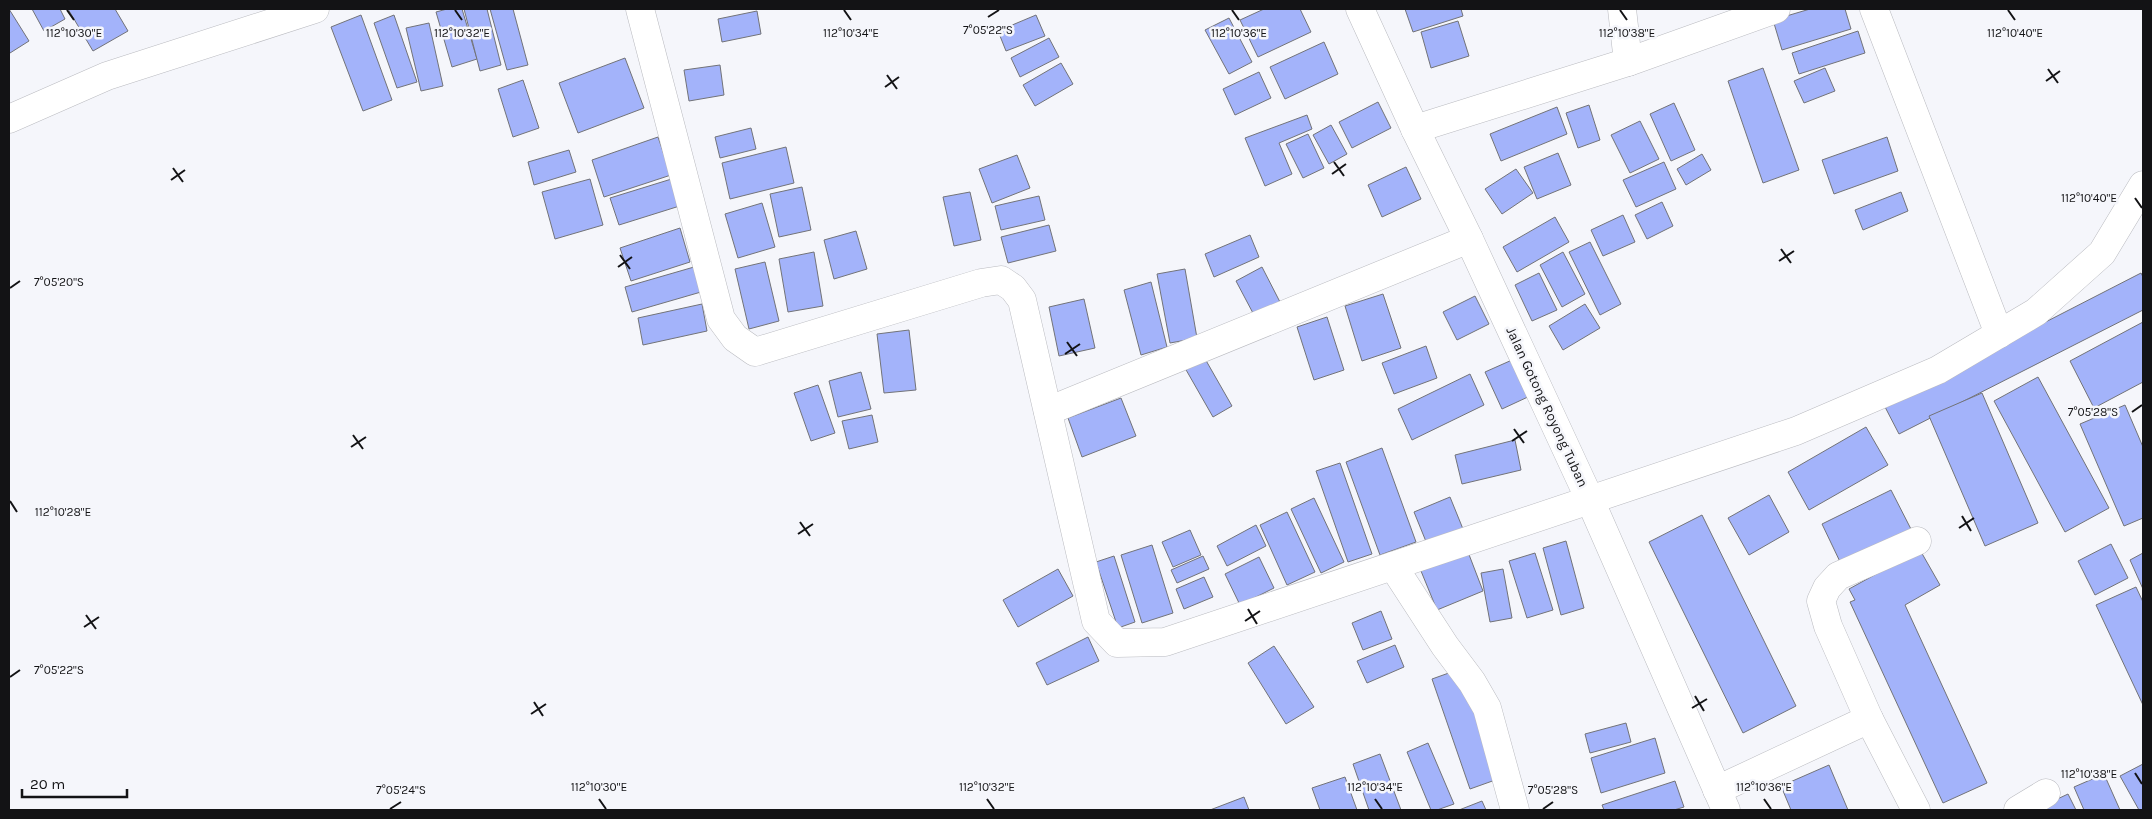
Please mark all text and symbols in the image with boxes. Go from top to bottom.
text: 7°05'22"S [963,23,1013,37]
text: 112°10'30"E [46,26,102,40]
text: 112°10'32"E [434,26,490,40]
text: 112°10'34"E [823,26,879,40]
text: 112°10'36"E [1211,26,1267,40]
text: 112°10'38"E [1599,26,1655,40]
text: 112°10'40"E [1987,26,2043,40]
text: 112°10'40"E [2061,191,2117,205]
text: 7°05'20"S [34,275,84,289]
street label: Jalan Gotong Royong Tuban [1502,324,1592,490]
text: 7°05'28"S [2068,405,2118,419]
text: 112°10'28"E [35,505,91,519]
text: 7°05'22"S [34,663,84,677]
scale bar [22,766,128,798]
text: 112°10'38"E [2061,767,2117,781]
text: 20 m [30,775,65,793]
text: 112°10'30"E [571,780,627,794]
text: 112°10'32"E [959,780,1015,794]
text: 112°10'34"E [1347,780,1403,794]
text: 112°10'36"E [1736,780,1792,794]
text: 7°05'24"S [376,783,426,797]
text: 7°05'28"S [1528,783,1578,797]

